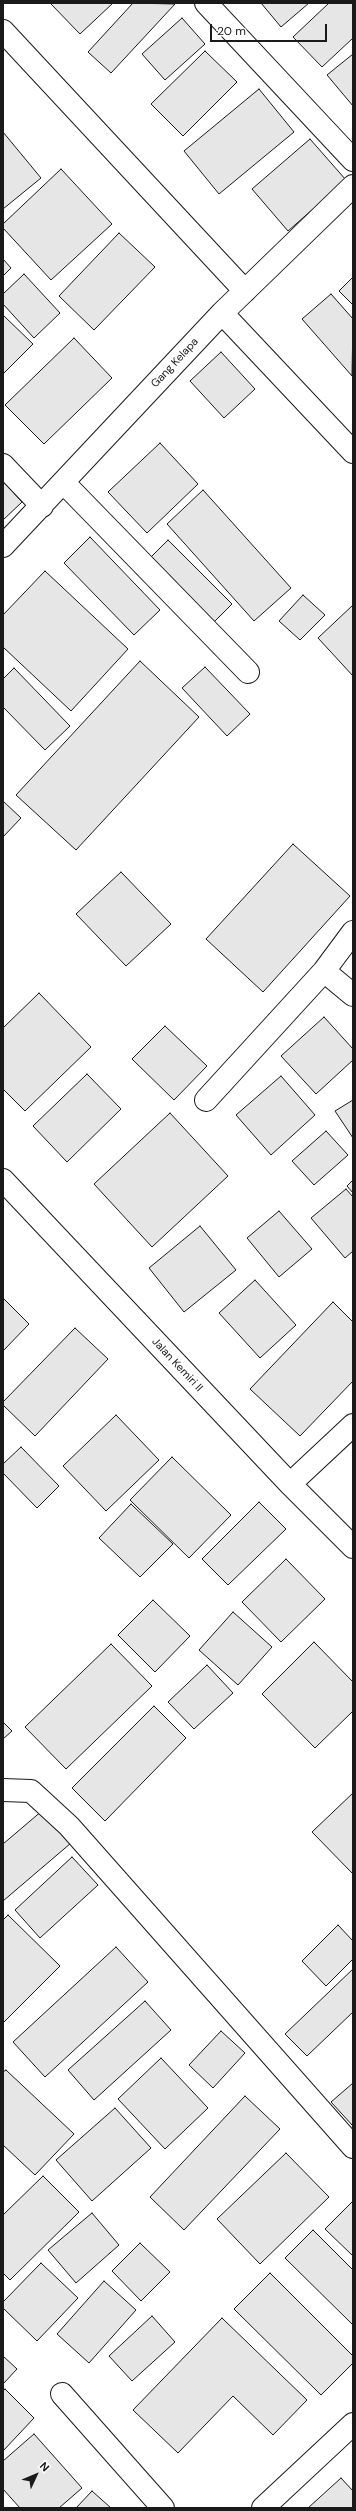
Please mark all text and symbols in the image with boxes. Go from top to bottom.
scale bar [212,16,329,42]
text: 20 m [217,23,246,39]
street label: Gang Kelapa [149,335,201,391]
street label: Jalan Kemiri II [149,1335,205,1395]
north arrow [16,2455,56,2495]
text: N [37,2459,52,2474]

